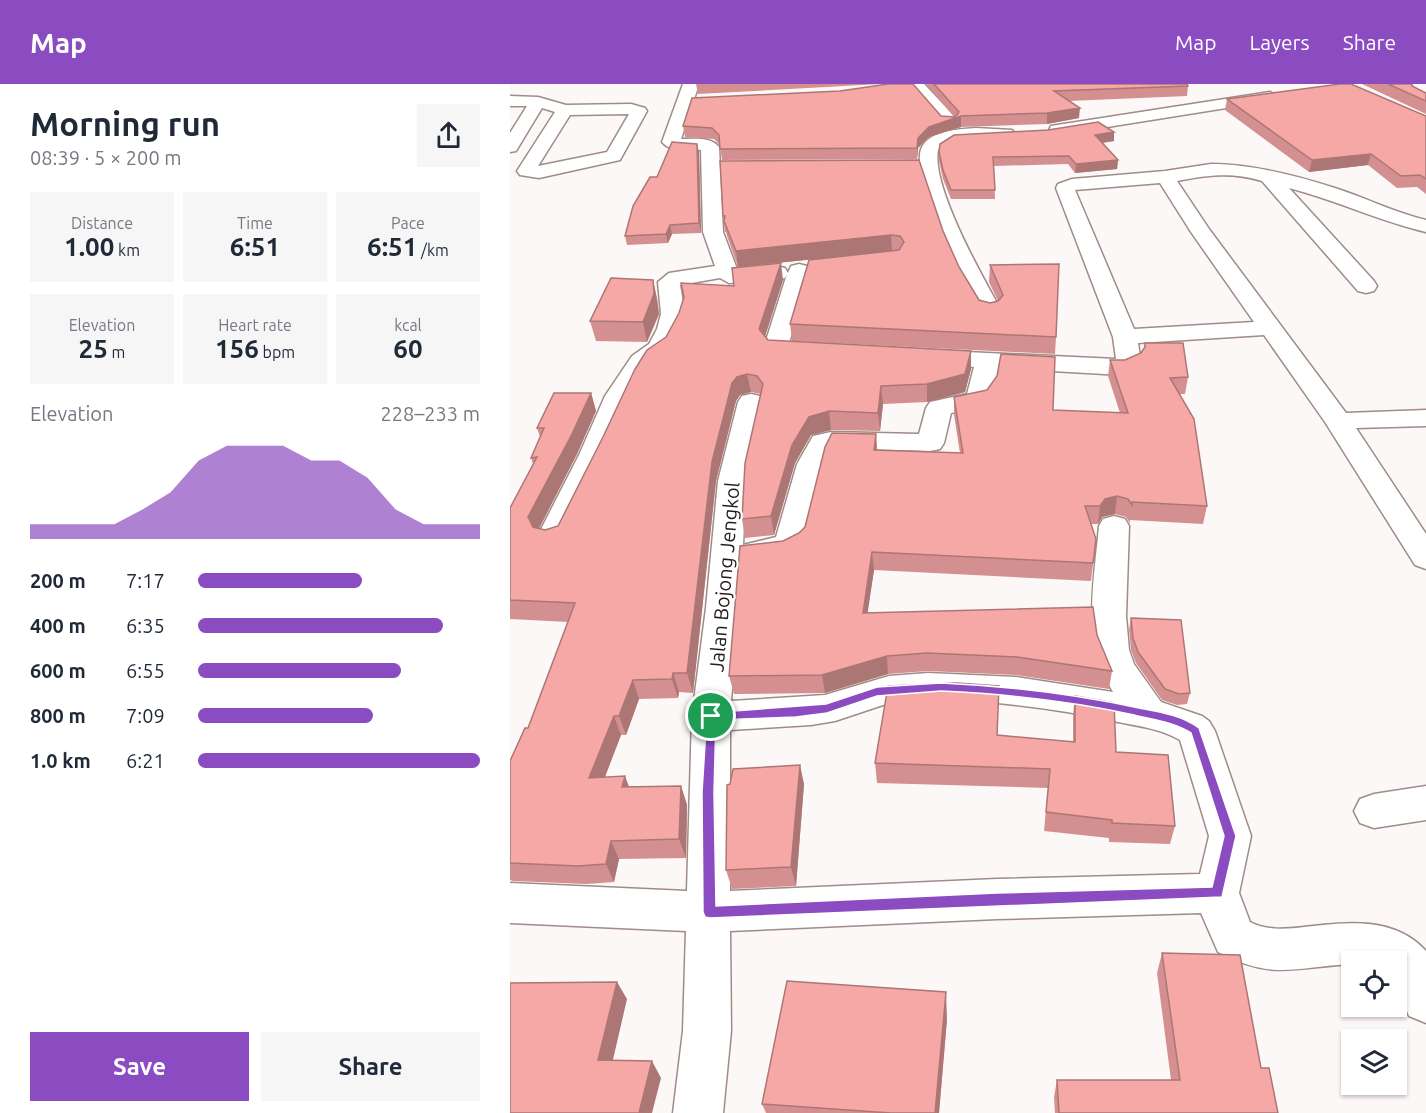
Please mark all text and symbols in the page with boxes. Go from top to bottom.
text: Map [30,27,87,58]
text: Map [1175,30,1216,54]
text: Layers [1249,30,1310,54]
text: Share [1343,30,1396,54]
button: share [417,104,480,167]
text: Morning run [30,105,220,142]
text: 08:39 · 5 × 200 m [30,146,182,169]
text: Distance [71,214,133,232]
text: Time [237,214,273,232]
text: Pace [391,214,425,232]
text: 1.00 [64,232,114,261]
text: 6:51 [230,232,280,261]
text: 6:51 [367,232,417,261]
text: km [114,241,140,259]
text: /km [417,241,449,259]
text: Elevation [69,316,135,334]
text: Heart rate [218,316,292,334]
text: kcal [394,316,422,334]
text: 25 [79,334,108,363]
text: 156 [215,334,259,363]
text: 60 [393,334,423,363]
text: m [108,343,125,361]
text: bpm [259,343,295,361]
text: Elevation [30,402,113,425]
text: 228–233 m [381,402,480,425]
street label: Jalan Bojong Jengkol [704,481,744,673]
text: 200 m [30,569,86,592]
text: 7:17 [126,569,165,592]
text: 400 m [30,614,86,637]
text: 6:35 [126,614,165,637]
text: 600 m [30,659,86,682]
text: 6:55 [126,659,165,682]
pin [685,690,736,741]
icon: arrive [694,699,727,732]
text: 800 m [30,704,86,727]
text: 7:09 [126,704,165,727]
text: 1.0 km [30,749,91,772]
text: 6:21 [126,749,165,772]
map controls [1341,951,1407,1095]
button: locate [1341,951,1407,1017]
button: layers [1341,1029,1407,1095]
button: Save [30,1032,249,1101]
button: Share [261,1032,480,1101]

